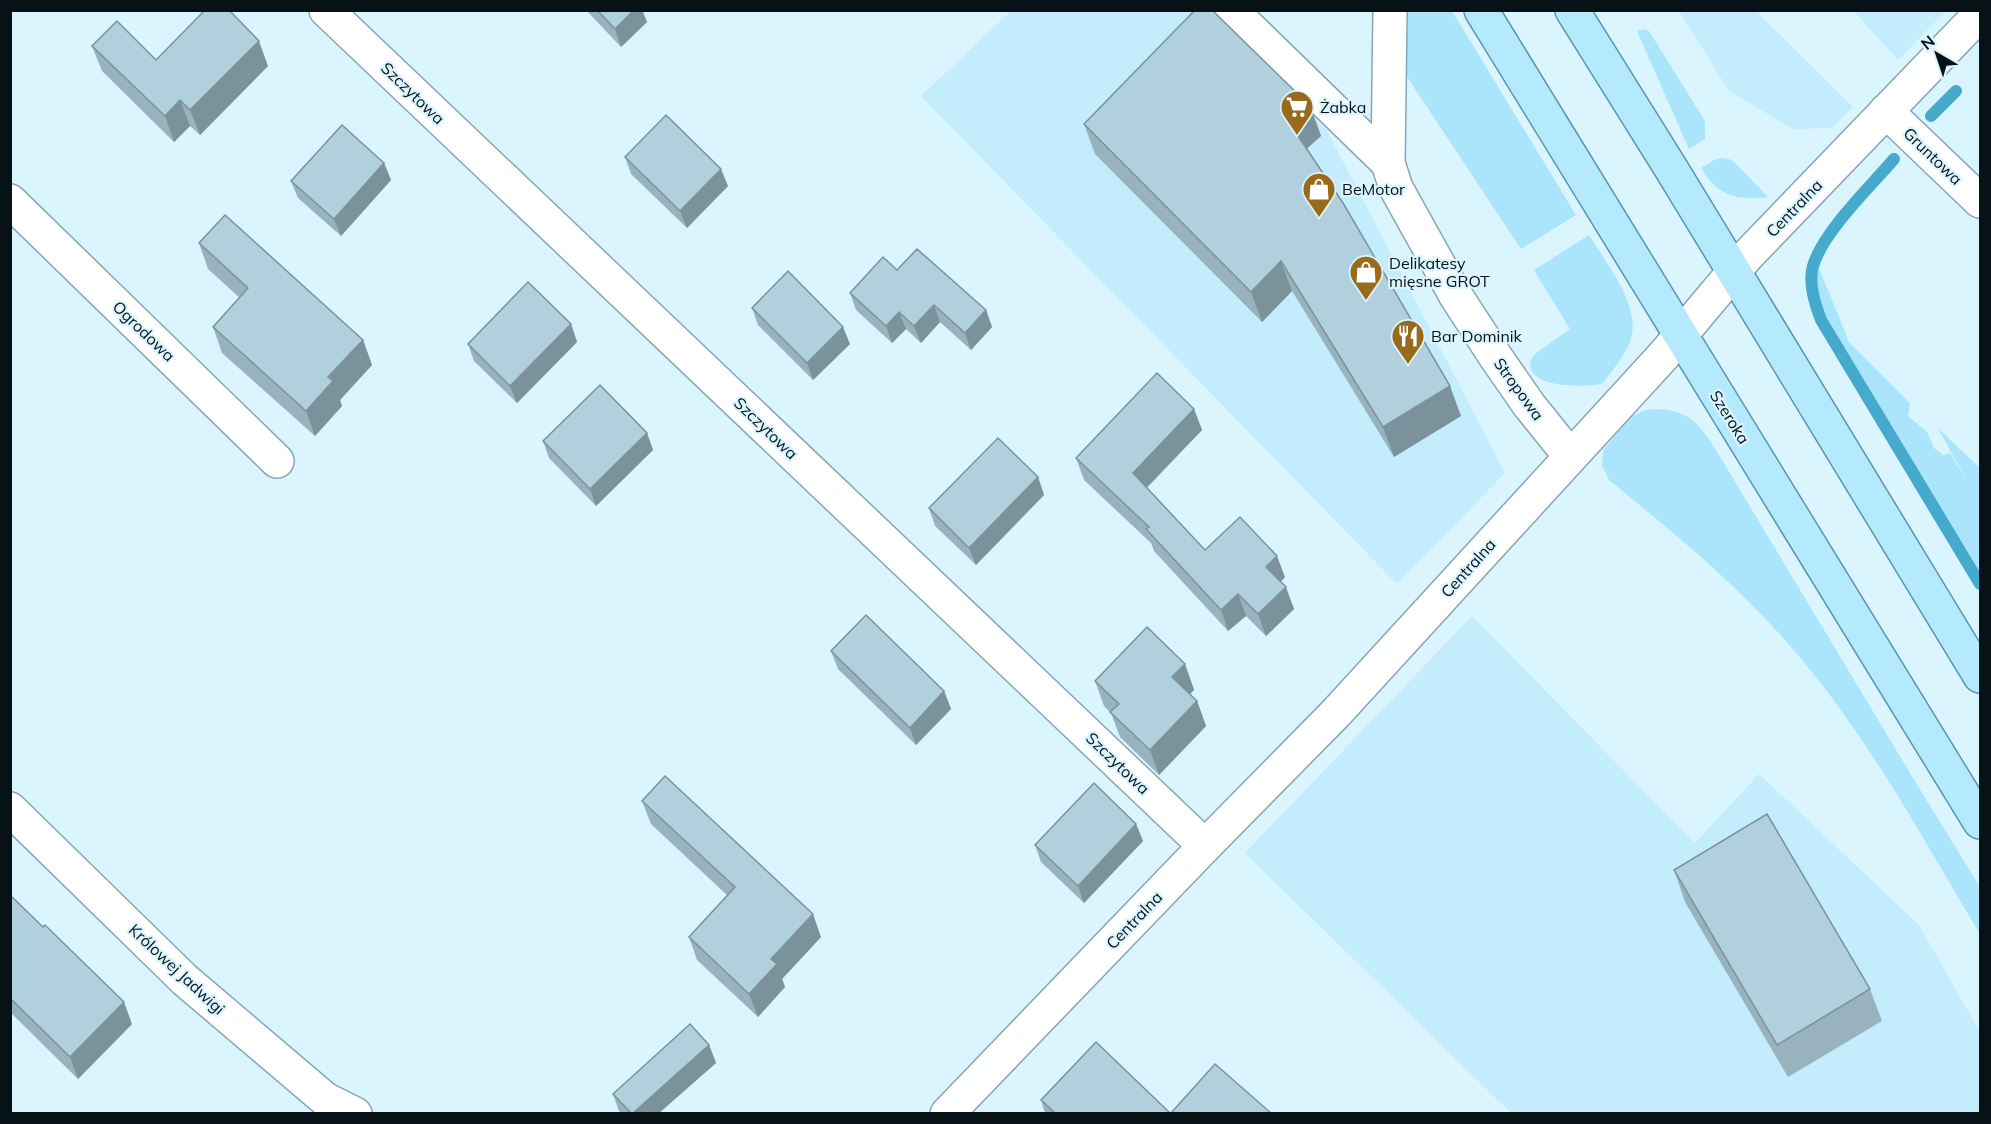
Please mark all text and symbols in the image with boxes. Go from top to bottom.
north arrow [1907,24,1967,84]
text: N [1917,31,1939,54]
street label: Szczytowa [377,58,449,128]
supermarket icon: Żabka [1279,89,1315,136]
place label: Żabka [1320,97,1366,117]
street label: Gruntowa [1899,123,1967,189]
shop icon: BeMotor [1301,171,1337,218]
street label: Centralna [1762,175,1826,241]
place label: BeMotor [1342,179,1405,199]
place label: Delikatesy mięsne GROT [1389,253,1490,291]
shop icon: Delikatesy mięsne GROT [1348,254,1384,301]
street label: Ogrodowa [109,296,179,366]
restaurant icon: Bar Dominik [1390,318,1426,365]
place label: Bar Dominik [1431,326,1523,346]
street label: Stropowa [1490,354,1548,424]
street label: Szeroka [1706,387,1754,447]
street label: Szczytowa [730,393,802,463]
street label: Centralna [1436,534,1500,602]
street label: Szczytowa [1082,728,1154,798]
street label: Centralna [1102,887,1166,953]
street label: Królowej Jadwigi [125,919,229,1019]

